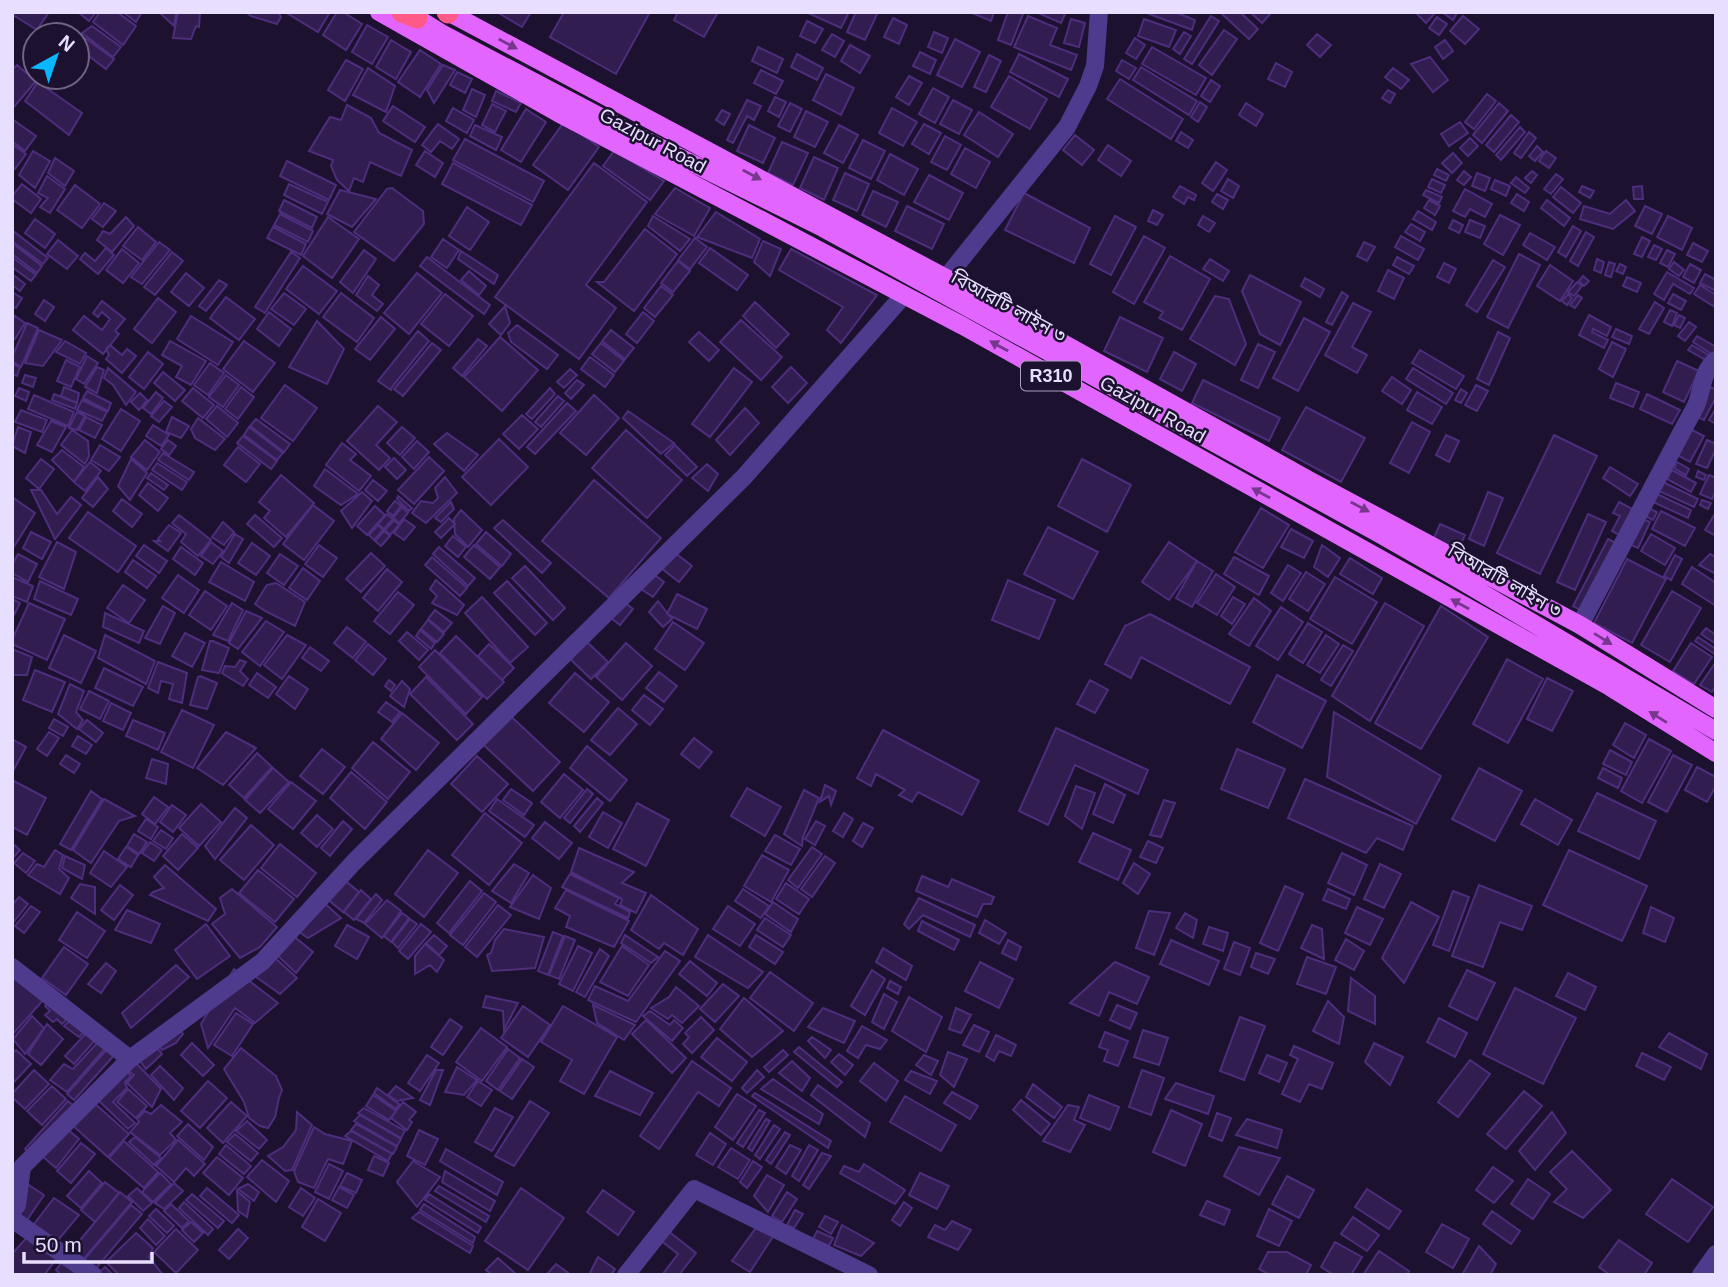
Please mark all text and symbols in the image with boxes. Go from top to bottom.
north arrow [21,21,91,91]
text: N [55,31,79,56]
one-way arrow [498,39,518,50]
street label: Gazipur Road [596,104,709,177]
one-way arrow [742,169,762,180]
street label: বিআরটি লাইন ৩ [947,265,1070,347]
one-way arrow [989,340,1008,352]
road number: R310 [1021,362,1081,390]
street label: Gazipur Road [1096,372,1209,447]
one-way arrow [1252,487,1271,499]
one-way arrow [1350,501,1369,513]
street label: বিআরটি লাইন ৩ [1443,538,1566,621]
one-way arrow [1450,598,1470,610]
one-way arrow [1593,633,1612,646]
one-way arrow [1648,710,1667,723]
scale bar [24,1220,152,1264]
text: 50 m [35,1233,82,1256]

